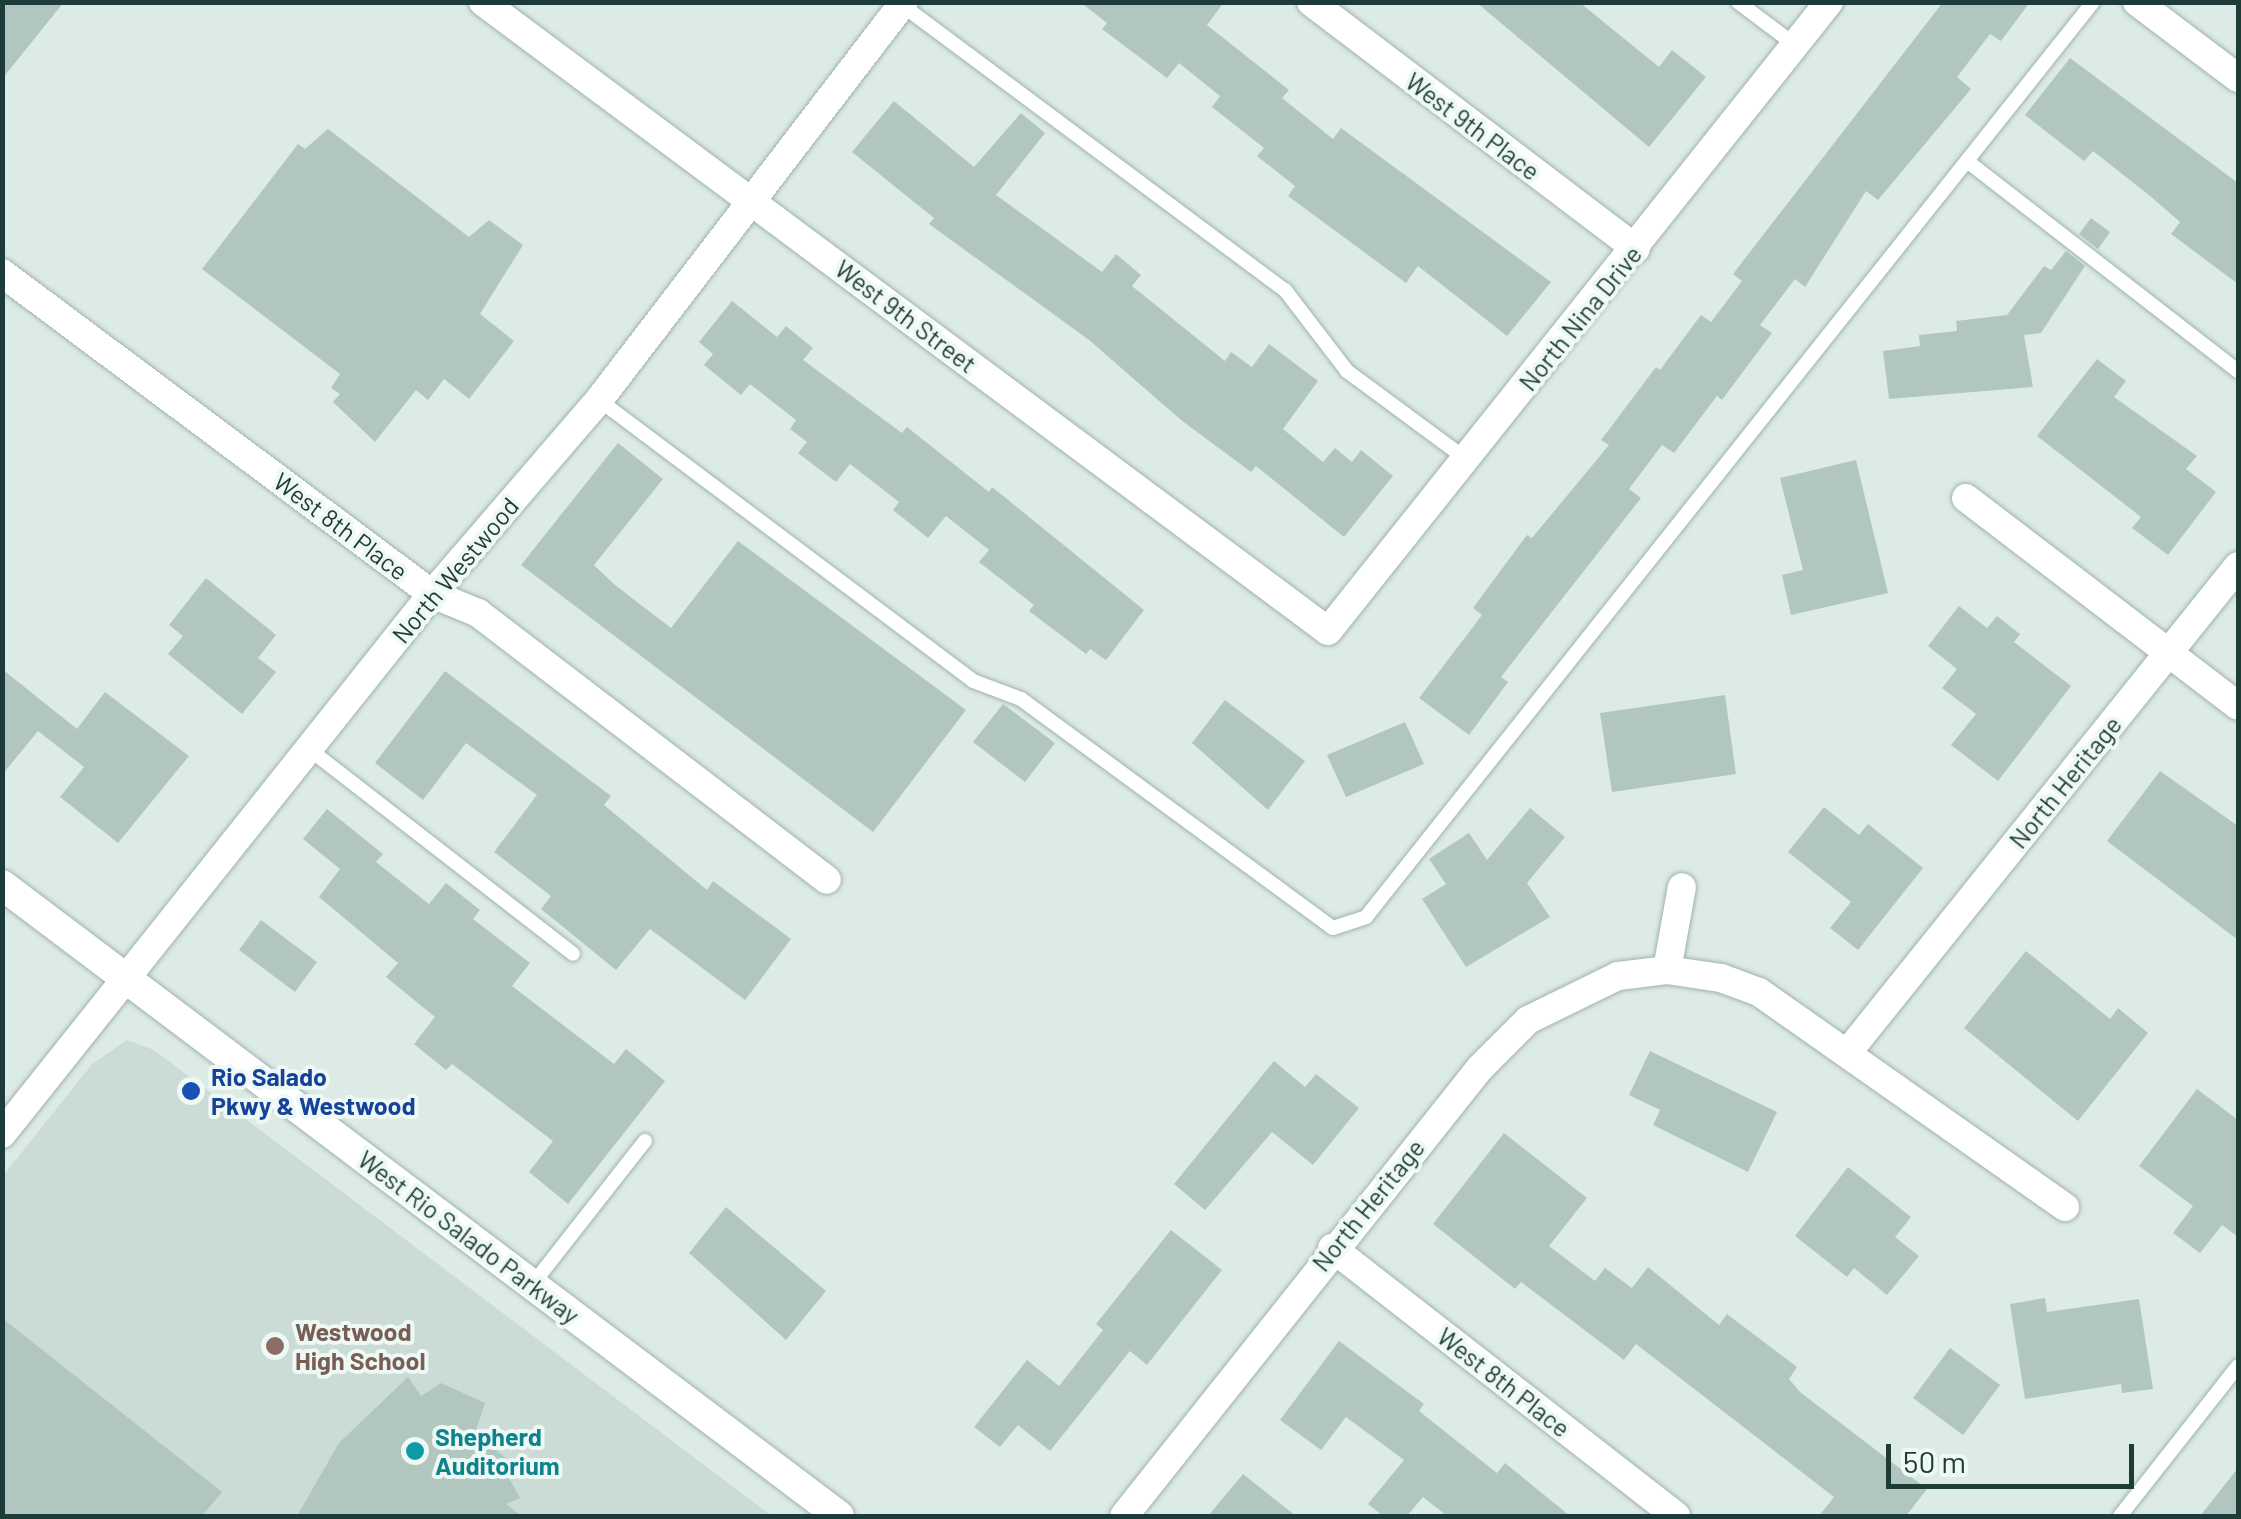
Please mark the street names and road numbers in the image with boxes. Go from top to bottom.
street label: West 9th Place [1400,66,1546,186]
street label: North Nina Drive [1512,239,1648,397]
street label: West 9th Street [830,253,982,379]
street label: West 8th Place [268,466,414,586]
street label: North Westwood [385,491,525,649]
street label: North Heritage [2003,710,2127,854]
street label: North Heritage [1306,1133,1430,1277]
street label: West Rio Salado Parkway [352,1144,586,1330]
street label: West 8th Place [1432,1321,1576,1443]

